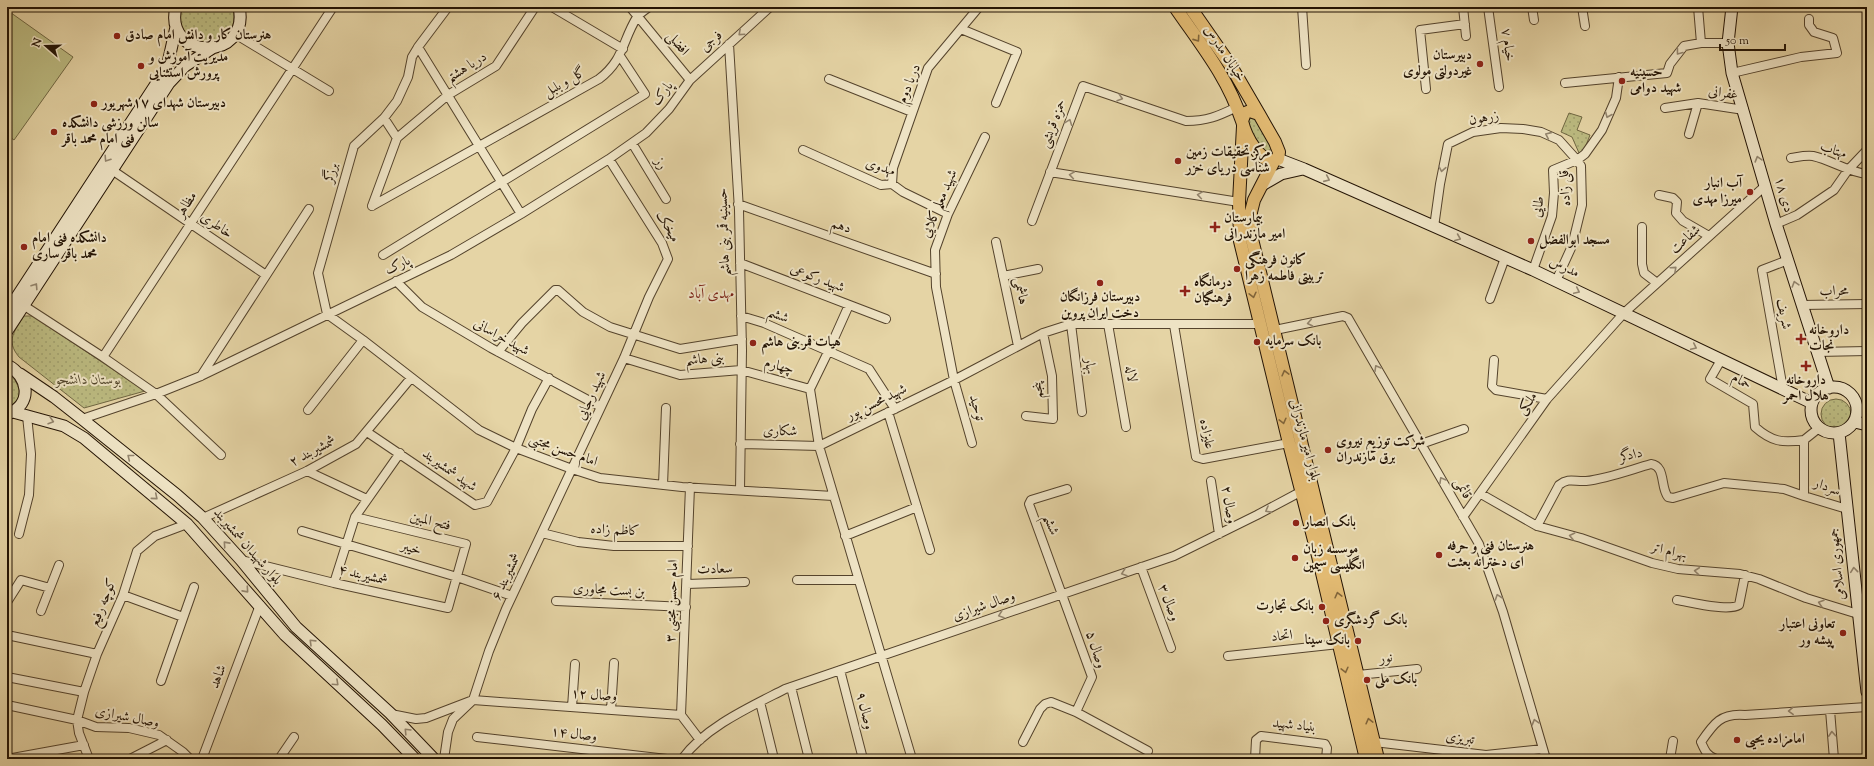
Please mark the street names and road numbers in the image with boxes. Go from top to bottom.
street label: خیابان مدرس [1198,22,1250,86]
street label: فرجی [696,26,728,58]
street label: افضلی [661,27,693,61]
street label: خیام ۷ [1494,27,1519,63]
street label: دریا هشتم [443,48,492,90]
street label: دریا دوم [893,61,928,107]
street label: گل و بلبل [540,63,590,103]
street label: پارک [647,76,680,110]
street label: غفرانی [1707,82,1739,106]
street label: حمزه قریشی [1036,97,1072,151]
street label: زرهون [1467,107,1501,131]
street label: مهتاب [1817,137,1849,165]
street label: رز [648,152,671,174]
street label: مهدوی [863,154,897,182]
street label: برزگر [318,160,345,187]
street label: شهید معلم کلایی [917,167,966,242]
street label: قلی زاده [1555,169,1577,207]
street label: ۱۸ دی [1768,175,1798,215]
street label: حسینیه قمر بنی هاشم [713,187,739,277]
street label: مظاهر [170,188,203,224]
street label: طایی [1527,195,1551,219]
street label: خاطری [196,208,236,244]
street label: میخک [650,208,684,246]
street label: دهم [828,214,854,242]
street label: شفاعت [1666,221,1706,259]
street label: پارک [382,251,415,281]
street label: مدرس [1545,252,1583,284]
street label: شهید رکوعی [787,259,847,299]
street label: هاشمی [1007,275,1033,307]
street label: محراب [1819,282,1849,302]
street label: شریف [1770,297,1796,331]
street label: ششم [764,303,792,331]
street label: شهید خراسانی [469,314,533,362]
street label: بنی هاشم [685,349,726,373]
street label: چهارم [762,353,796,381]
street label: بهار [1078,355,1100,375]
street label: لاله [1119,364,1141,384]
street label: شهید رجایی [572,368,612,424]
street label: حمام [1727,368,1755,397]
street label: پنجم [1029,379,1051,399]
street label: شهید محسن پور [841,380,911,427]
street label: ملکی [1513,388,1543,420]
street label: توحید [963,392,989,424]
street label: بلوار امیر مازندرانی [1284,397,1325,483]
street label: علیزاده [1193,417,1219,451]
street label: شکاری [763,422,797,442]
street label: امام حسن مجتبی [526,429,600,474]
street label: شمشیربند ۲ [286,431,340,473]
street label: دادگر [1615,443,1645,469]
street label: شهید شمشیربند [417,445,481,497]
street label: سردار [1809,473,1844,502]
street label: قائمی [1448,475,1476,503]
street label: وصال ۲ [1215,485,1241,525]
street label: بلوار شهیدان شمشیربند [208,504,286,590]
street label: فتح المبین [407,507,453,538]
street label: ششم [1035,512,1063,539]
street label: کاظم زاده [590,520,640,544]
street label: جمهوری اسلامی [1824,527,1852,601]
street label: خیبر [396,536,424,562]
street label: بهرام اتر [1647,538,1689,567]
street label: شمشیربند ۶ [487,550,527,604]
street label: امام حسن مجتبی ۳ [662,559,685,643]
street label: سعادت [697,559,733,581]
street label: شمشیربند ۴ [336,561,390,591]
street label: کوچه رفیع [85,576,125,631]
street label: بن بست مجاوری [572,579,646,603]
street label: وصال ۳ [1152,582,1184,624]
street label: وصال شیرازی [950,587,1018,627]
street label: اتحاد [1270,626,1294,648]
street label: وصال ۵ [1080,629,1110,671]
street label: نور [1376,648,1394,670]
street label: شاهد [205,662,233,692]
street label: وصال ۱۲ [570,684,618,708]
street label: وصال ۹ [850,690,878,732]
street label: وصال شیرازی [93,702,161,734]
street label: بنیاد شهید [1271,714,1317,738]
street label: وصال ۱۴ [550,722,598,748]
street label: تبریزی [1444,727,1476,751]

